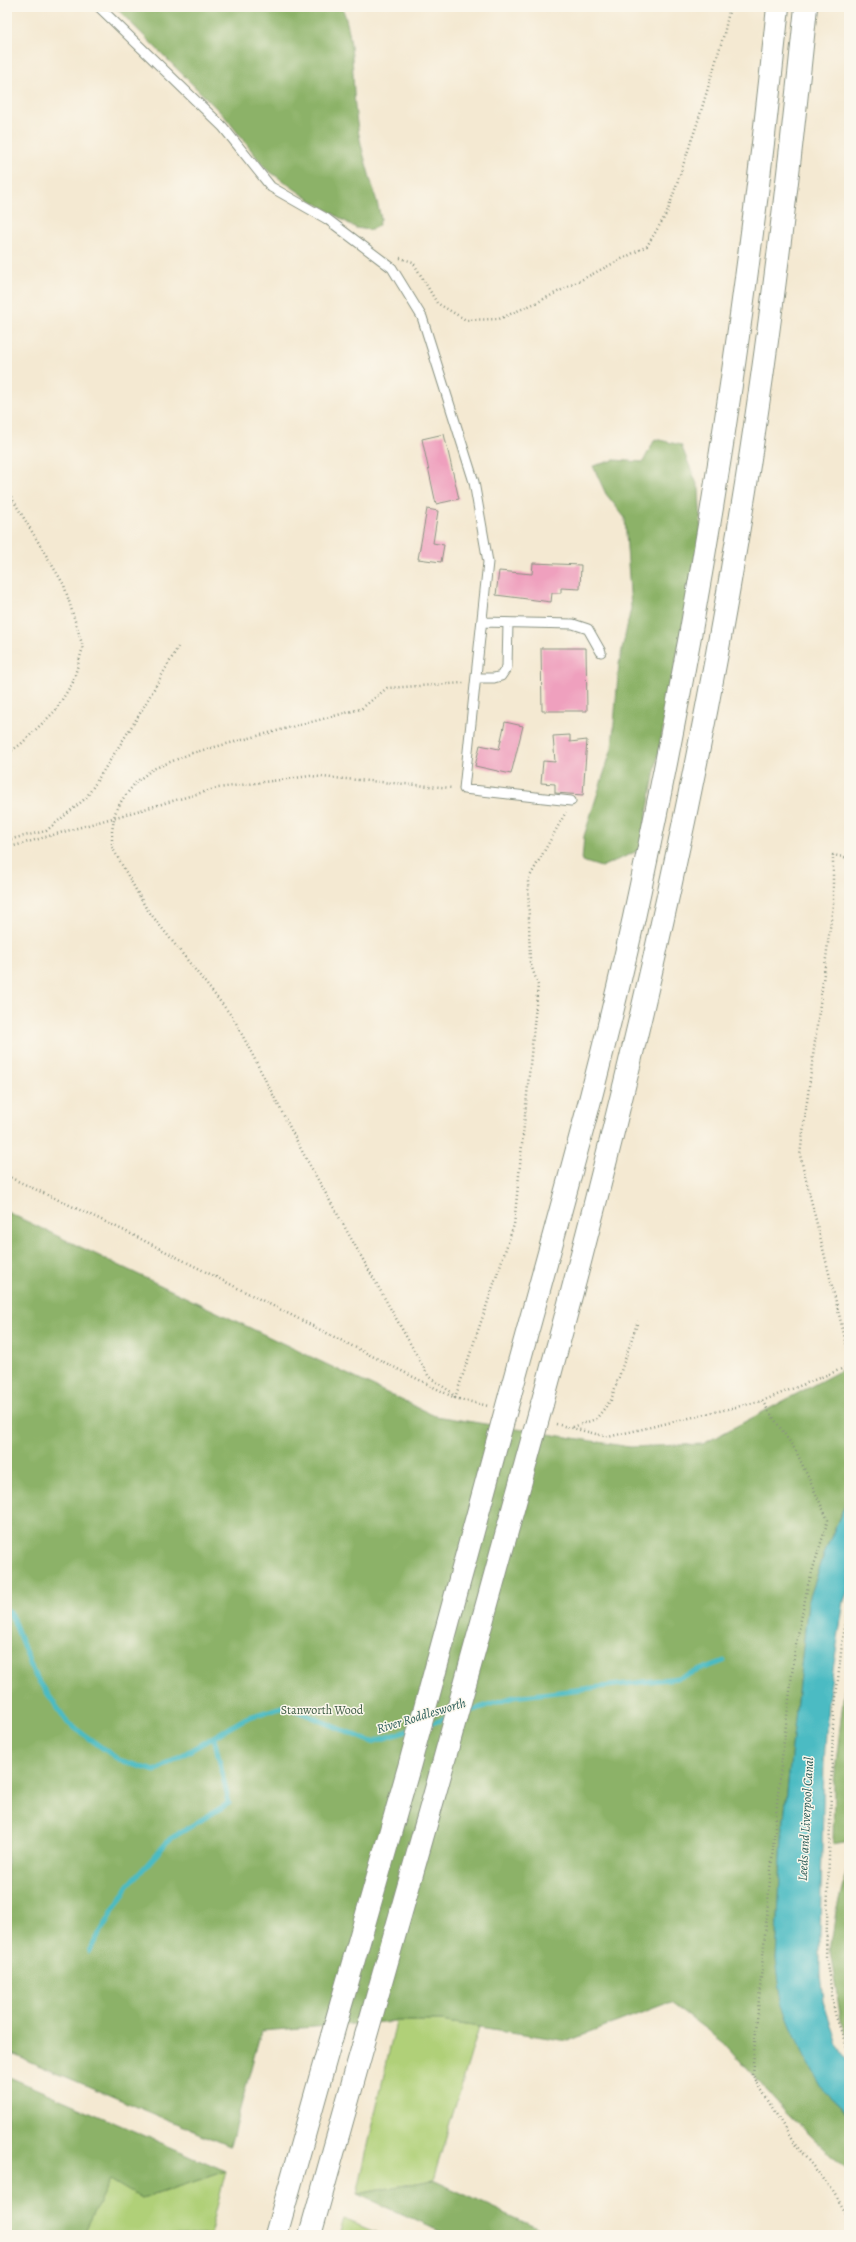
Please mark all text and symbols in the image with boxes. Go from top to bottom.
water label: River Roddlesworth [374,1694,468,1737]
park label: Stanworth Wood [281,1702,364,1718]
water label: Leeds and Liverpool Canal [794,1756,817,1882]

